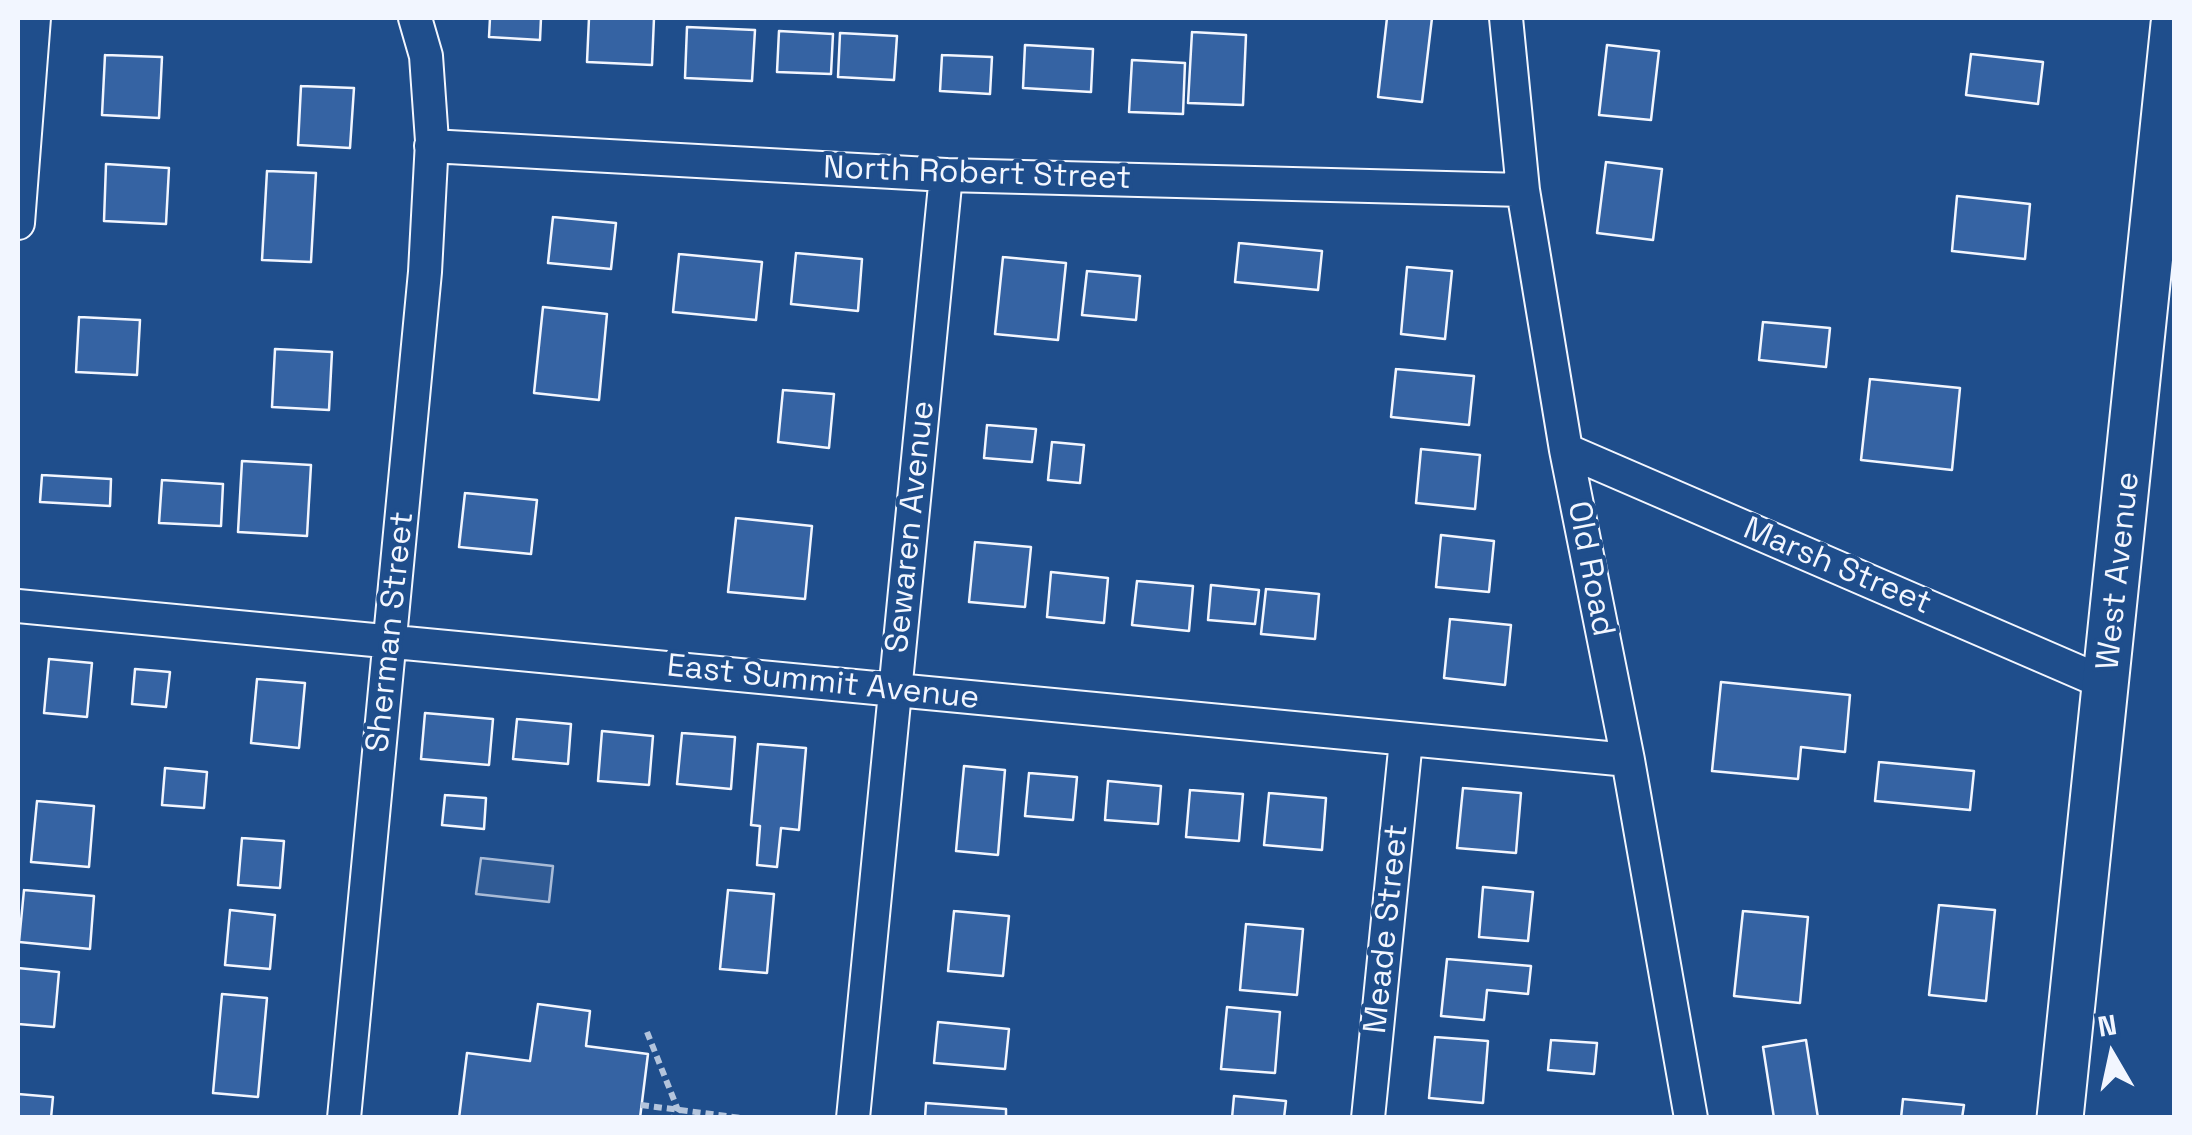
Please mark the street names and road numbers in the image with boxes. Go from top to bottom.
street label: North Robert Street [822,149,1132,199]
street label: Sewaren Avenue [879,399,943,655]
street label: West Avenue [2090,470,2148,672]
street label: Old Road [1558,498,1622,640]
street label: Sherman Street [359,510,423,754]
street label: Marsh Street [1737,510,1937,624]
street label: East Summit Avenue [665,648,981,718]
street label: Meade Street [1357,822,1417,1036]

